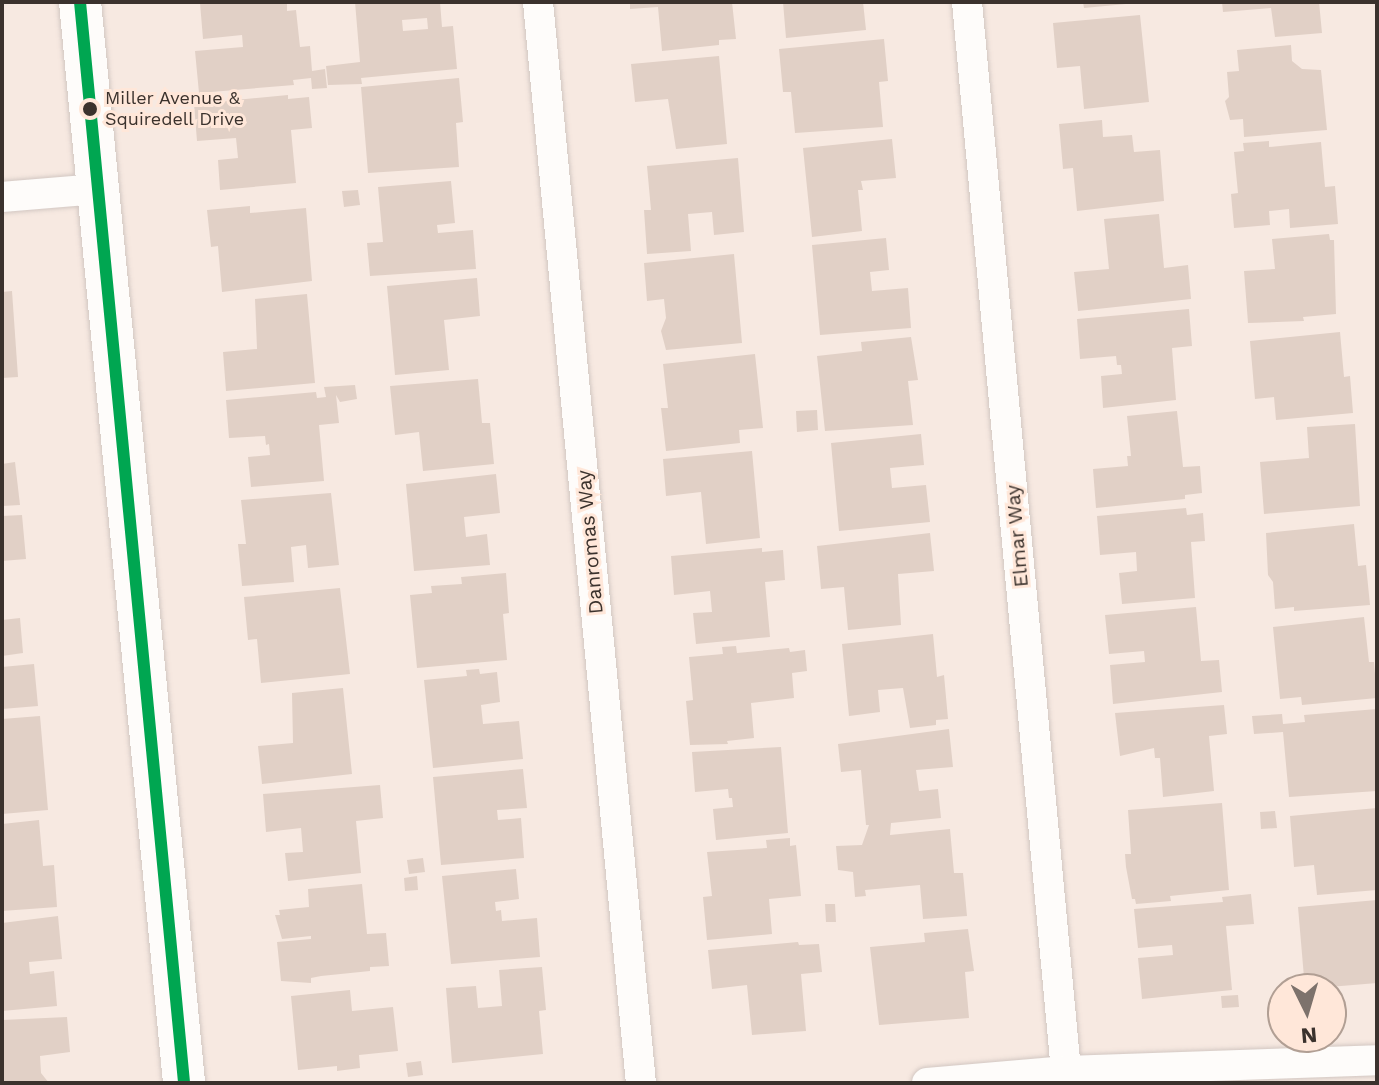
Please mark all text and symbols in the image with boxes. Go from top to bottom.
place label: Miller Avenue & Squiredell Drive [105,88,245,130]
marker: Miller Avenue & Squiredell Drive [82,101,98,117]
street label: Danromas Way [572,469,608,615]
street label: Elmar Way [1001,483,1033,589]
north arrow [1267,973,1347,1053]
text: N [1300,1022,1318,1049]

